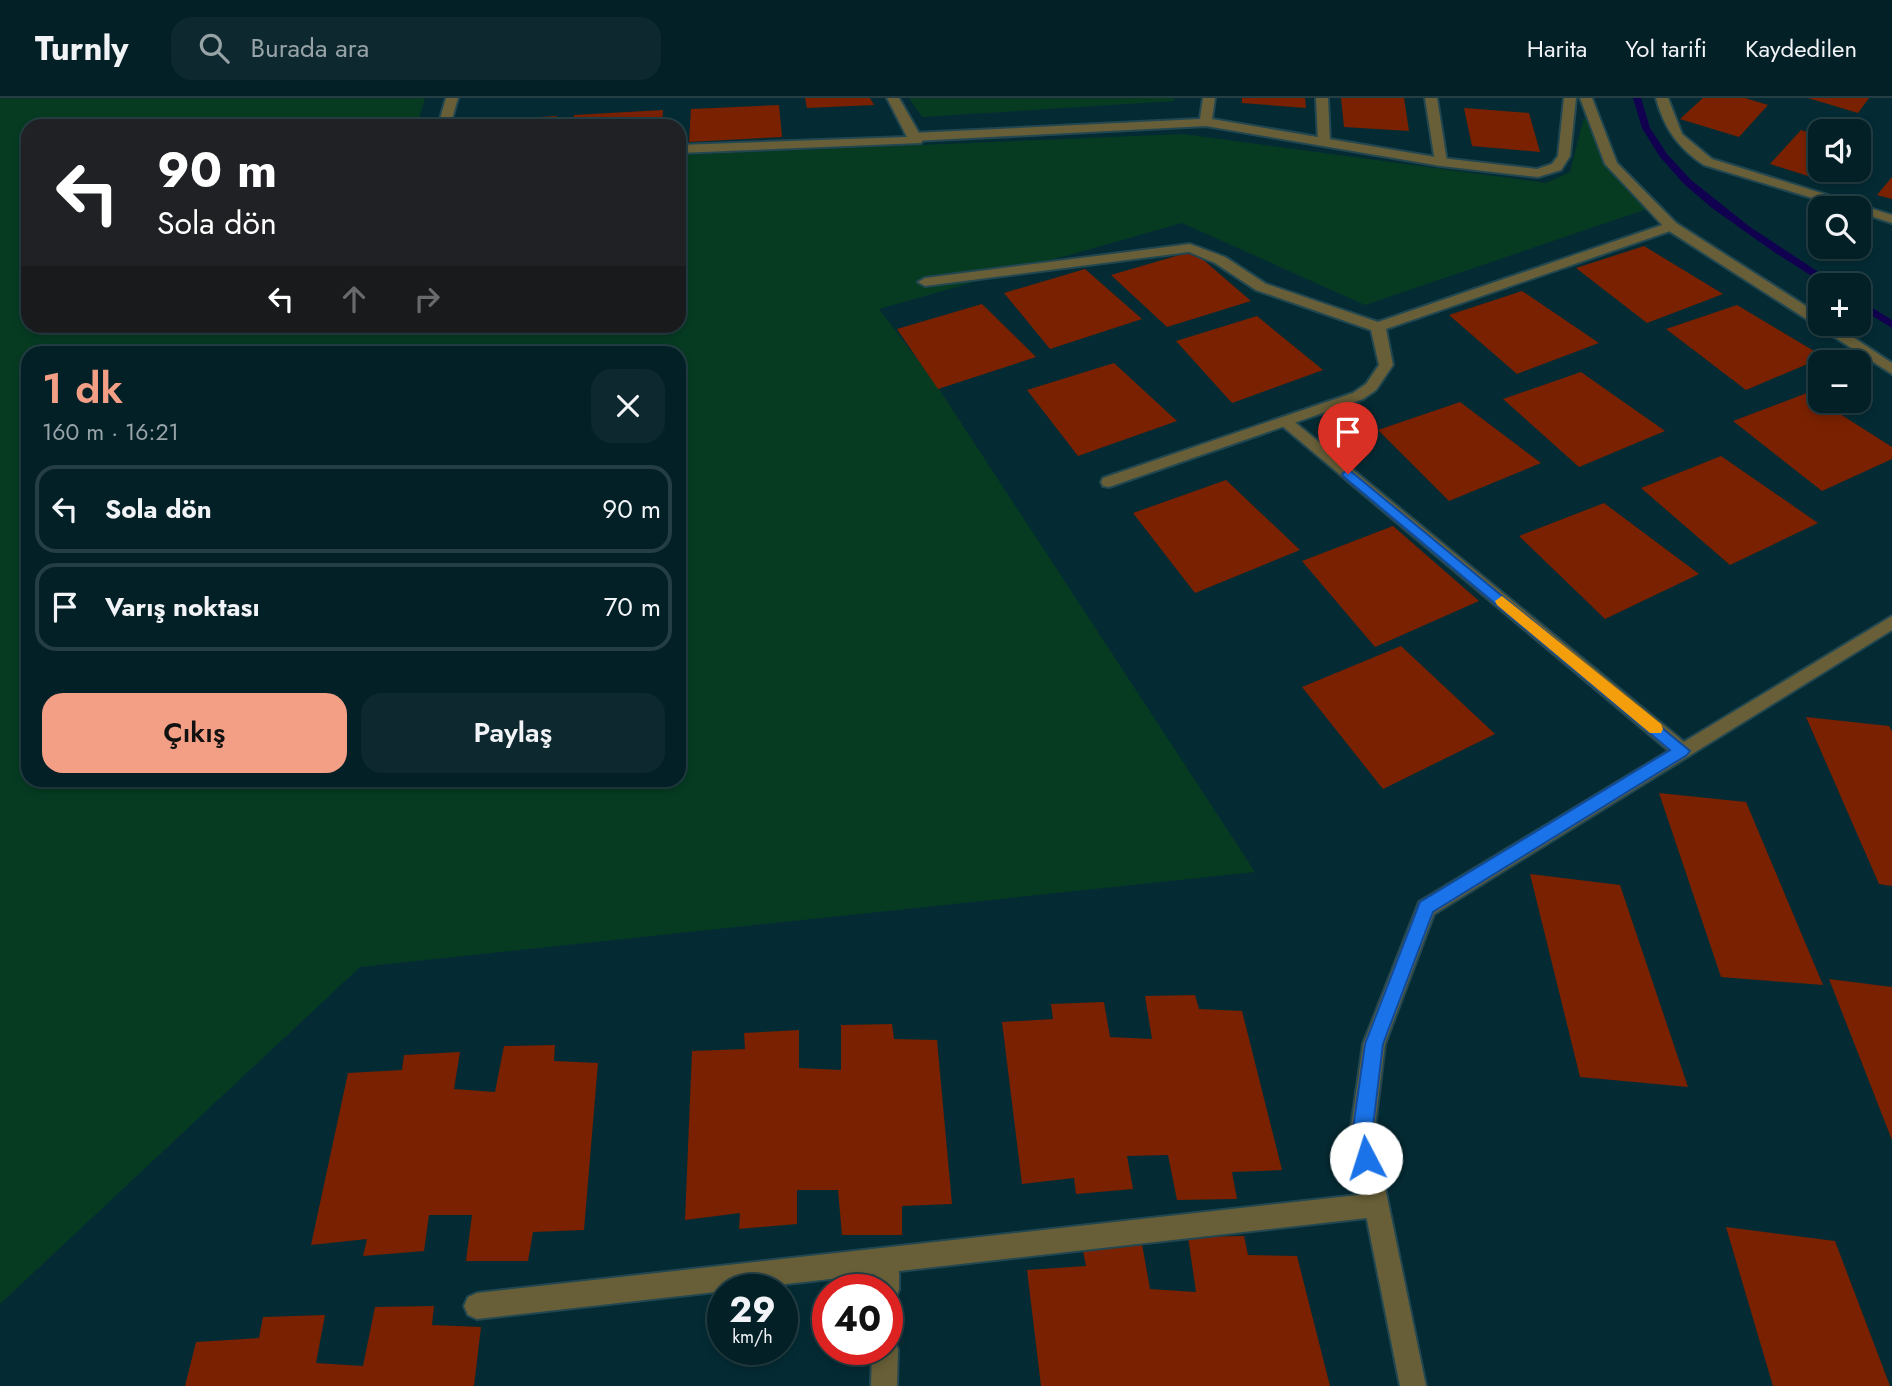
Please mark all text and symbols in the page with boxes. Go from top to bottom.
search box [171,17,661,80]
text: Turnly [35,25,129,72]
icon: search [195,29,233,67]
text: Burada ara [251,29,369,67]
text: Harita [1527,31,1587,66]
text: Yol tarifi [1625,31,1707,66]
text: Kaydedilen [1745,31,1857,66]
map controls [1808,119,1871,413]
button: sound [1808,119,1871,182]
text: 90 m [157,135,277,205]
icon: left [42,147,133,238]
button: search [1808,196,1871,259]
text: Sola dön [157,200,277,246]
button: + [1808,273,1871,336]
icon: left [262,280,300,318]
icon: ahead [335,280,373,318]
icon: right [408,280,446,318]
button: − [1808,350,1871,413]
text: 1 dk [42,358,123,419]
button: close [591,369,665,443]
pin [1318,402,1378,474]
icon: arrive [1329,413,1367,451]
text: 160 m · 16:21 [42,415,179,449]
icon: left [46,490,84,528]
text: Sola dön [105,490,212,528]
text: 90 m [602,490,661,528]
icon: arrive [46,588,84,626]
text: Varış noktası [105,588,260,626]
text: 70 m [604,588,661,626]
button: Çıkış [42,693,347,773]
button: Paylaş [361,693,665,773]
position arrow [1329,1121,1403,1195]
speed limit sign: 40 [812,1274,903,1365]
text: 29 [729,1285,776,1335]
text: km/h [732,1324,773,1350]

